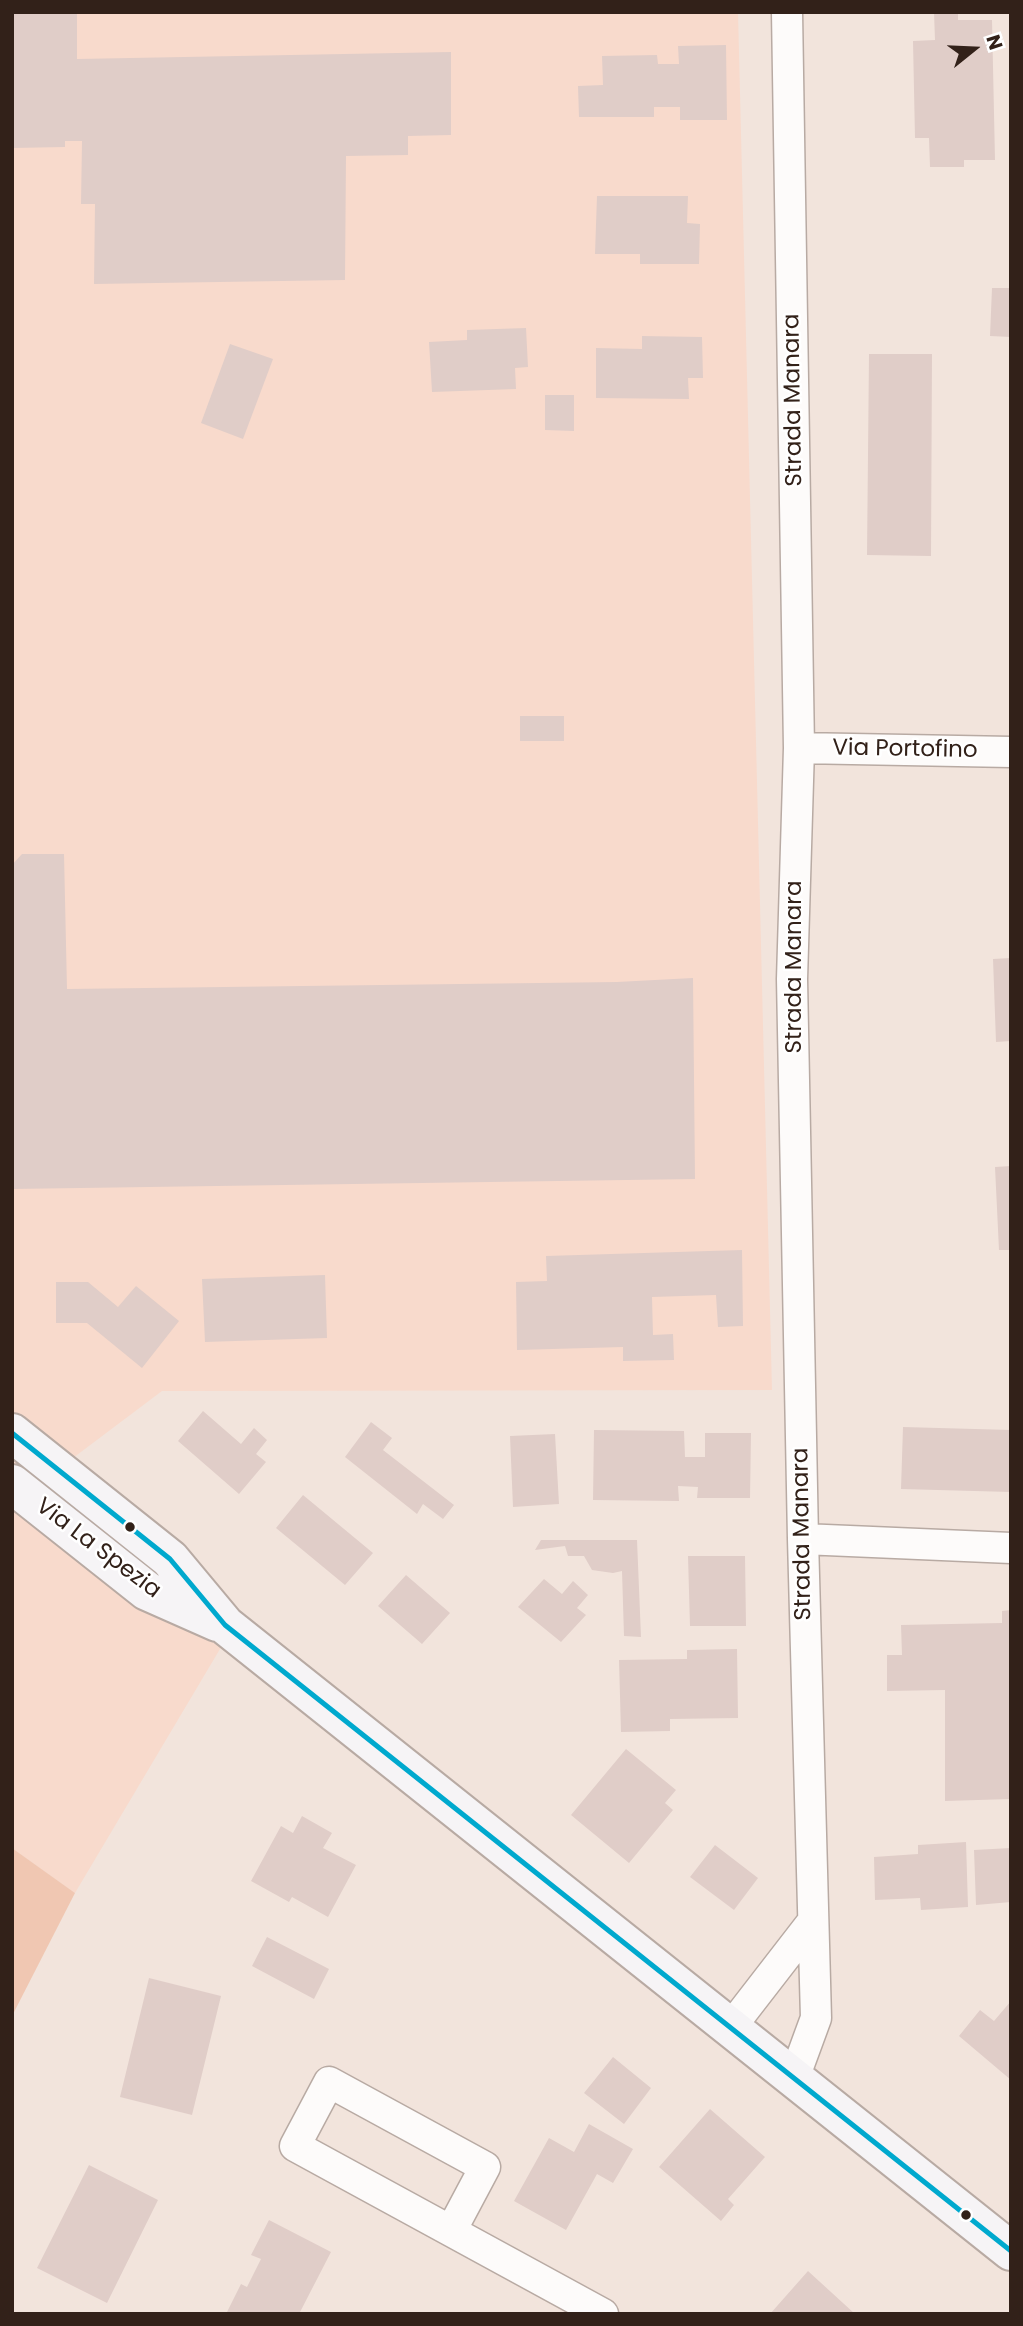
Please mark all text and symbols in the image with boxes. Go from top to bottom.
north arrow [939,14,1009,84]
text: N [979,31,1009,53]
street label: Strada Manara [779,313,809,487]
street label: Via Portofino [832,735,978,765]
street label: Strada Manara [781,881,809,1053]
street label: Strada Manara [788,1447,818,1621]
street label: Via La Spezia [30,1493,166,1605]
unlabelled marker [123,1520,137,1534]
unlabelled marker [959,2208,973,2222]

